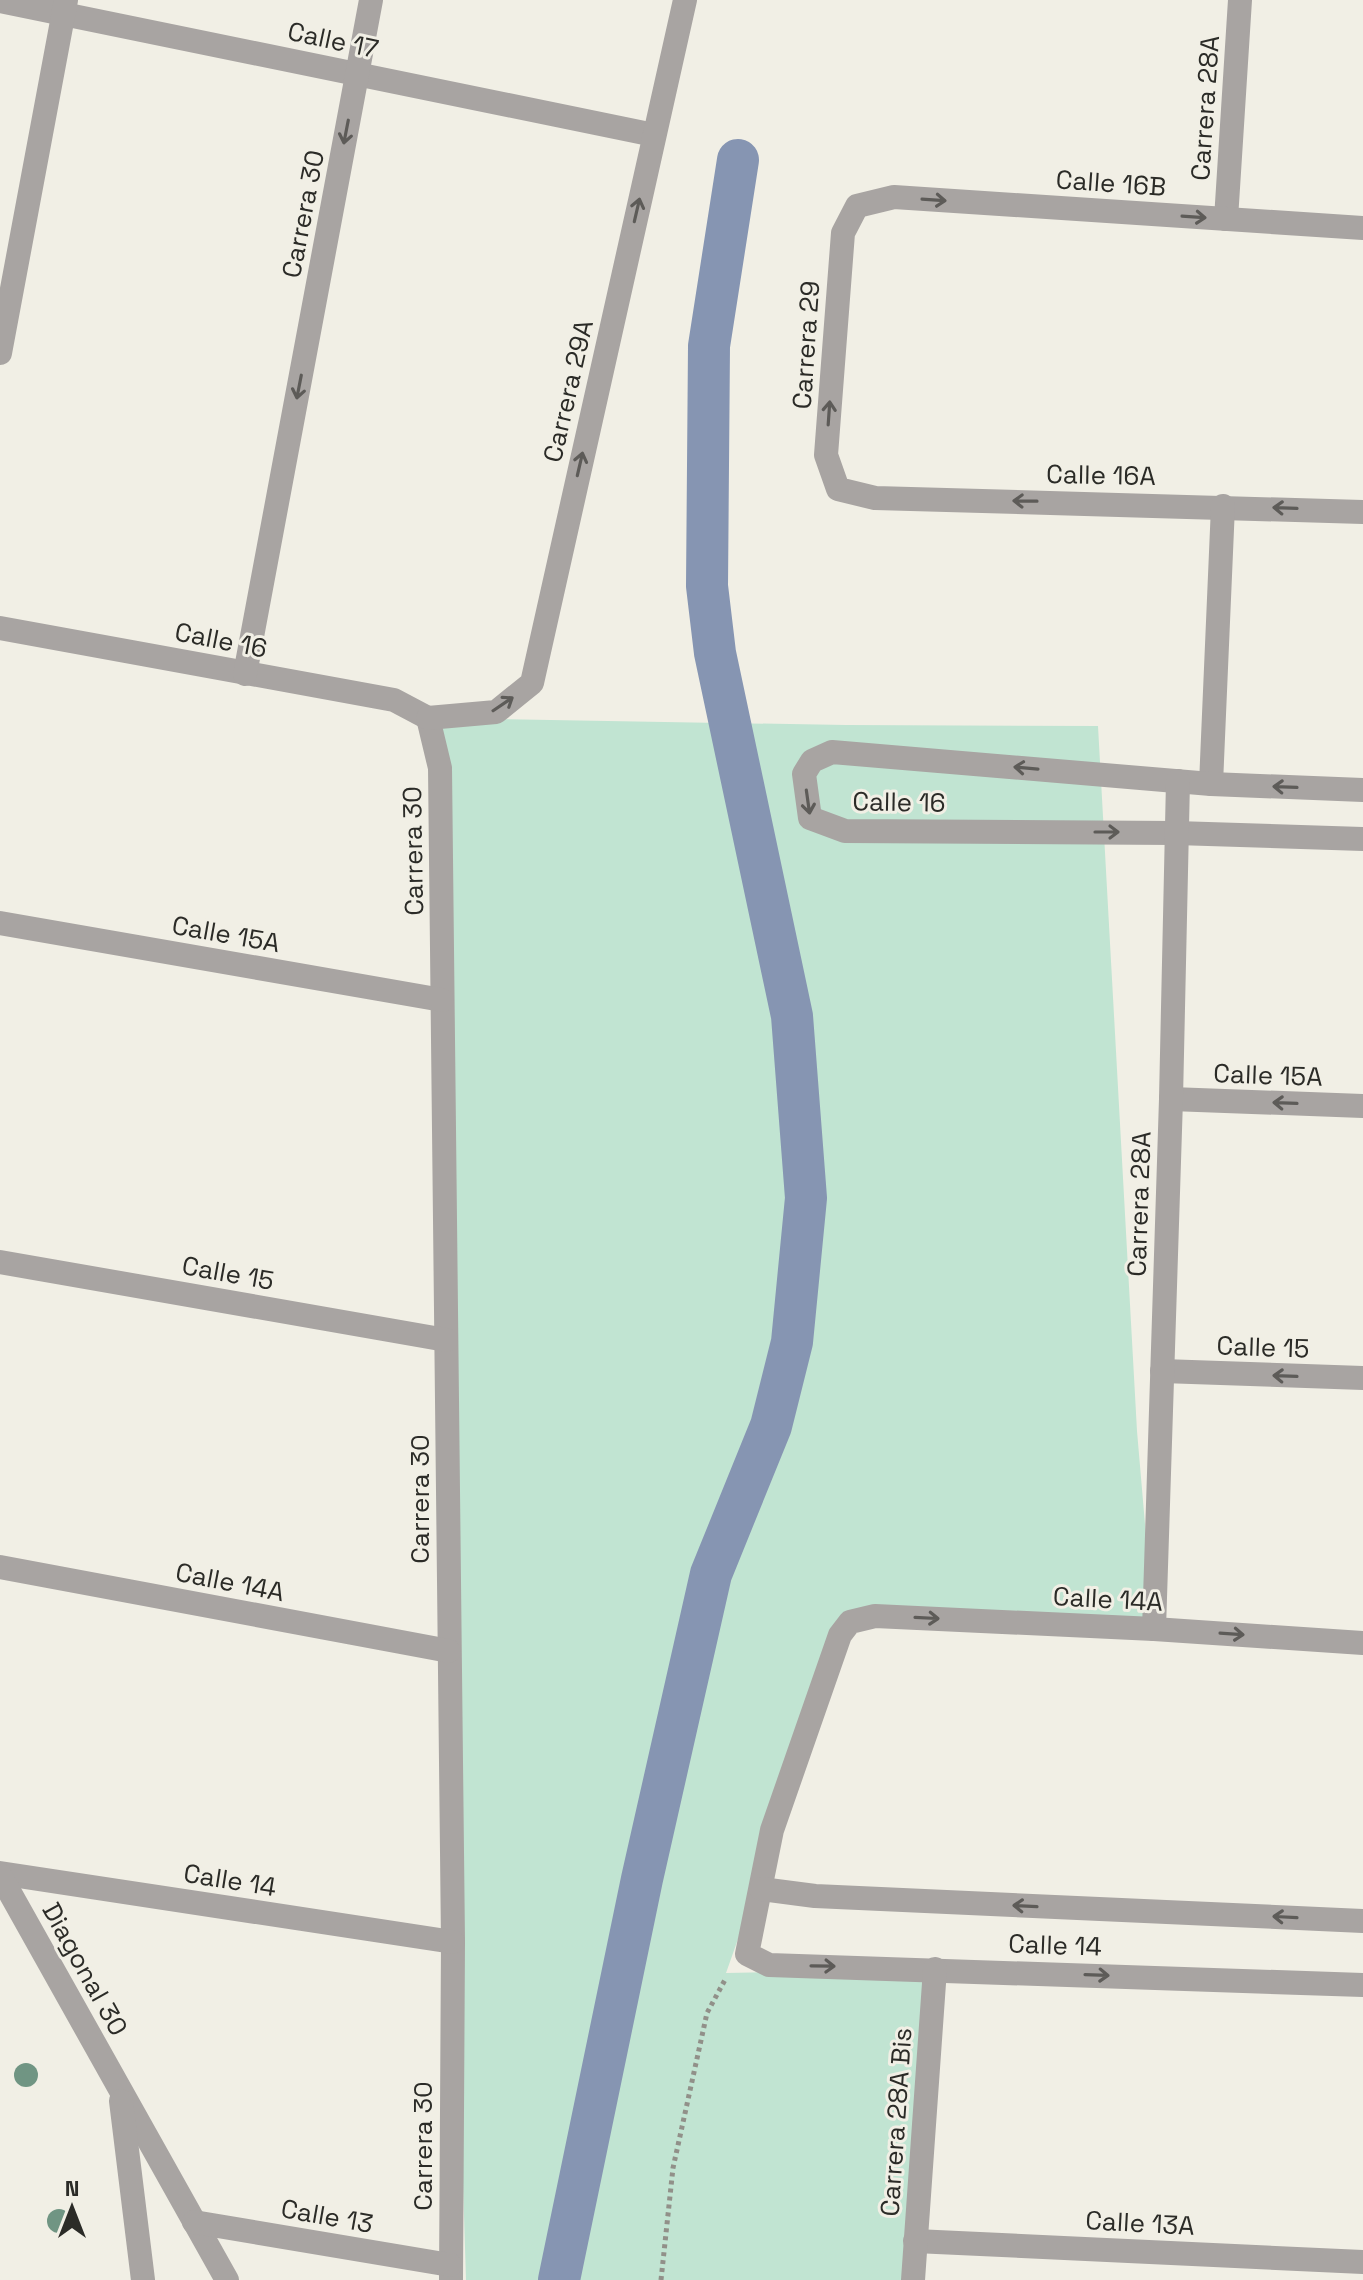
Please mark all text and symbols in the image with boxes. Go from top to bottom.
street label: Calle 17 [284,14,382,66]
street label: Carrera 28A [1183,34,1227,182]
one-way arrow [338,118,353,144]
street label: Carrera 30 [274,147,332,281]
street label: Calle 16B [1055,162,1167,204]
one-way arrow [920,193,947,208]
one-way arrow [630,198,645,224]
one-way arrow [1180,210,1207,225]
street label: Carrera 29 [785,280,827,410]
street label: Carrera 29A [535,316,601,466]
one-way arrow [290,374,305,400]
one-way arrow [822,401,837,427]
one-way arrow [573,452,588,478]
street label: Calle 16A [1046,457,1156,493]
one-way arrow [1012,494,1039,509]
one-way arrow [1272,501,1299,516]
street label: Calle 16 [172,614,270,666]
one-way arrow [492,696,514,713]
one-way arrow [1013,761,1040,776]
one-way arrow [1272,779,1299,794]
street label: Calle 16 [852,784,946,820]
street label: Carrera 30 [395,786,431,916]
one-way arrow [801,789,816,814]
one-way arrow [1093,825,1120,840]
street label: Calle 15A [169,908,283,960]
street label: Calle 15A [1213,1056,1323,1094]
one-way arrow [1272,1096,1299,1111]
street label: Carrera 28A [1119,1131,1159,1277]
street label: Calle 15 [179,1248,277,1298]
street label: Calle 15 [1216,1328,1310,1366]
one-way arrow [1272,1368,1299,1383]
street label: Carrera 30 [403,1434,437,1564]
street label: Calle 14A [173,1555,287,1609]
street label: Calle 14A [1052,1579,1164,1619]
one-way arrow [913,1611,940,1626]
one-way arrow [1218,1627,1245,1642]
street label: Calle 14 [181,1856,279,1904]
street label: Diagonal 30 [34,1896,136,2042]
one-way arrow [1012,1898,1039,1913]
one-way arrow [1272,1910,1299,1925]
street label: Calle 14 [1008,1926,1102,1964]
one-way arrow [809,1958,836,1974]
one-way arrow [1083,1967,1110,1982]
street label: Carrera 28A Bis [872,2027,920,2217]
street label: Carrera 30 [406,2081,440,2211]
north arrow [32,2168,112,2248]
text: N [65,2174,79,2202]
street label: Calle 13 [278,2191,376,2241]
street label: Calle 13A [1084,2203,1196,2243]

